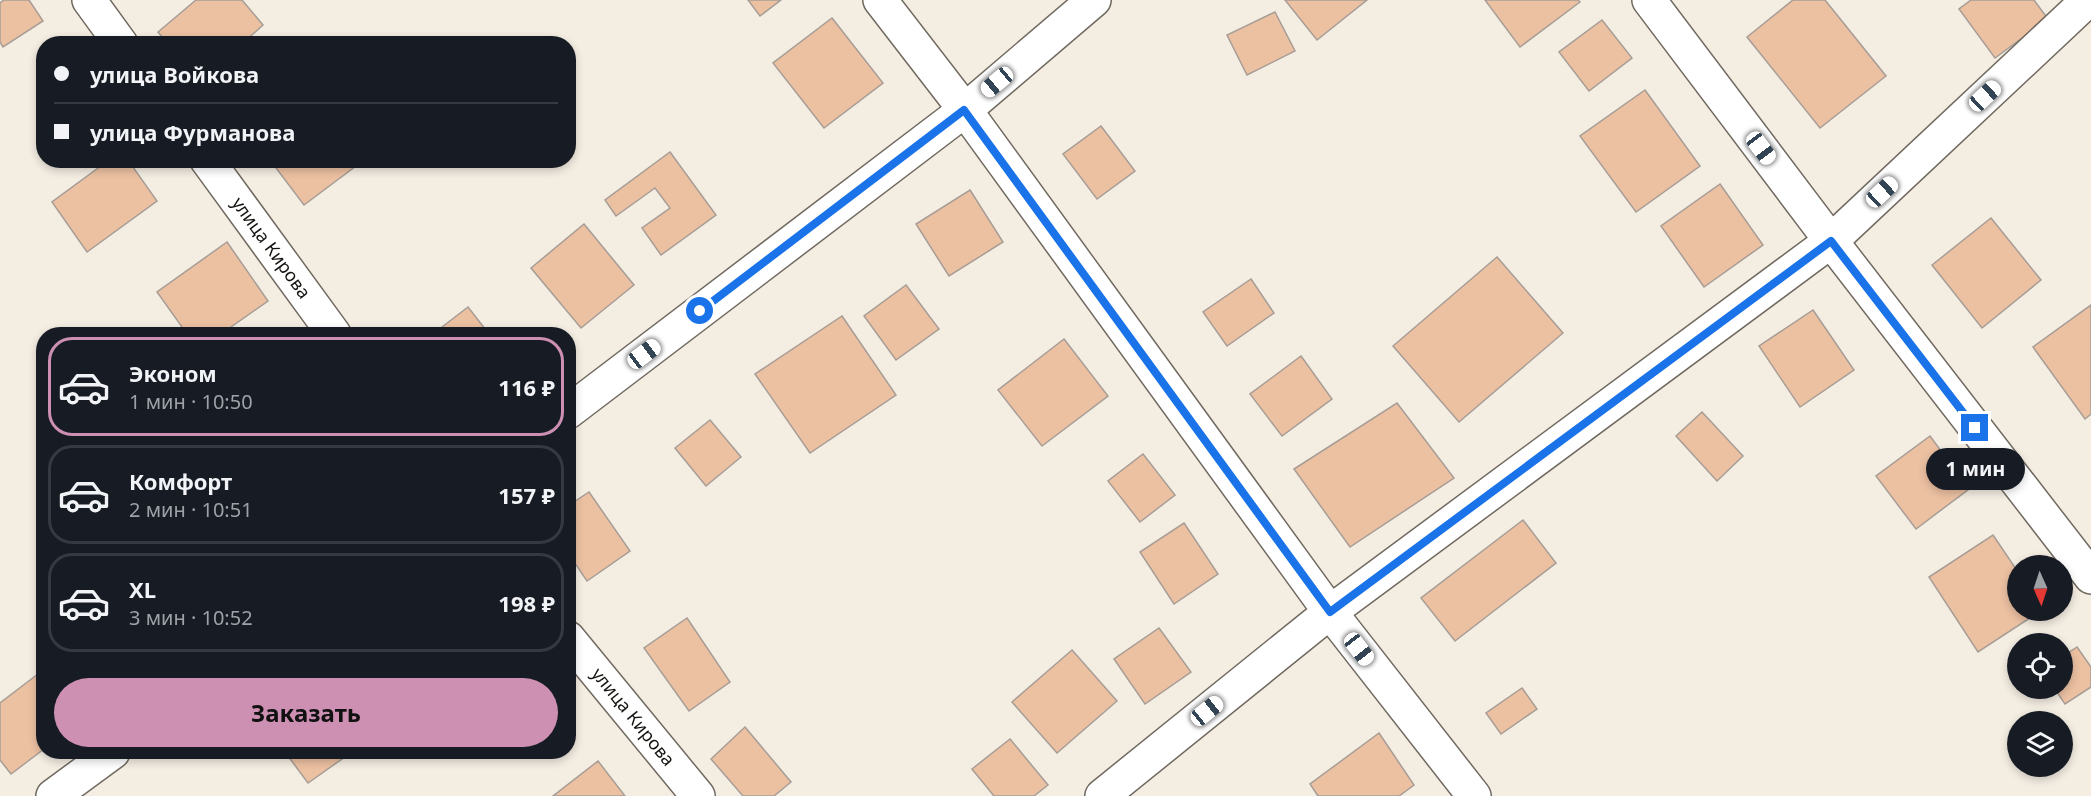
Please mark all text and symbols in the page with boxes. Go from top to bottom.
text: улица Войкова [90,59,259,89]
car [977,64,1017,100]
car [1966,77,2004,115]
text: улица Фурманова [90,117,295,147]
car [1743,128,1779,168]
car [1863,173,1901,211]
street label: улица Кирова [227,192,317,303]
route start [686,297,713,324]
car [624,336,664,372]
text: Эконом [129,358,217,388]
icon: car [57,360,111,414]
text: 116 ₽ [498,372,555,402]
text: 1 мин · 10:50 [129,388,253,415]
route end [1961,414,1988,441]
callout: 1 мин [1926,449,2024,491]
text: 1 мин [1946,455,2005,482]
text: Комфорт [129,466,232,496]
icon: car [57,468,111,522]
text: 157 ₽ [498,480,555,510]
text: 2 мин · 10:51 [129,496,253,523]
north arrow [2007,555,2073,621]
map controls [2007,555,2073,777]
text: XL [129,574,156,604]
icon: car [57,576,111,630]
text: 198 ₽ [498,588,555,618]
text: 3 мин · 10:52 [129,604,253,631]
car [1341,629,1377,669]
button: locate [2007,633,2073,699]
street label: улица Кирова [587,662,681,771]
button: Заказать [54,678,558,747]
car [1187,693,1227,729]
button: layers [2007,711,2073,777]

